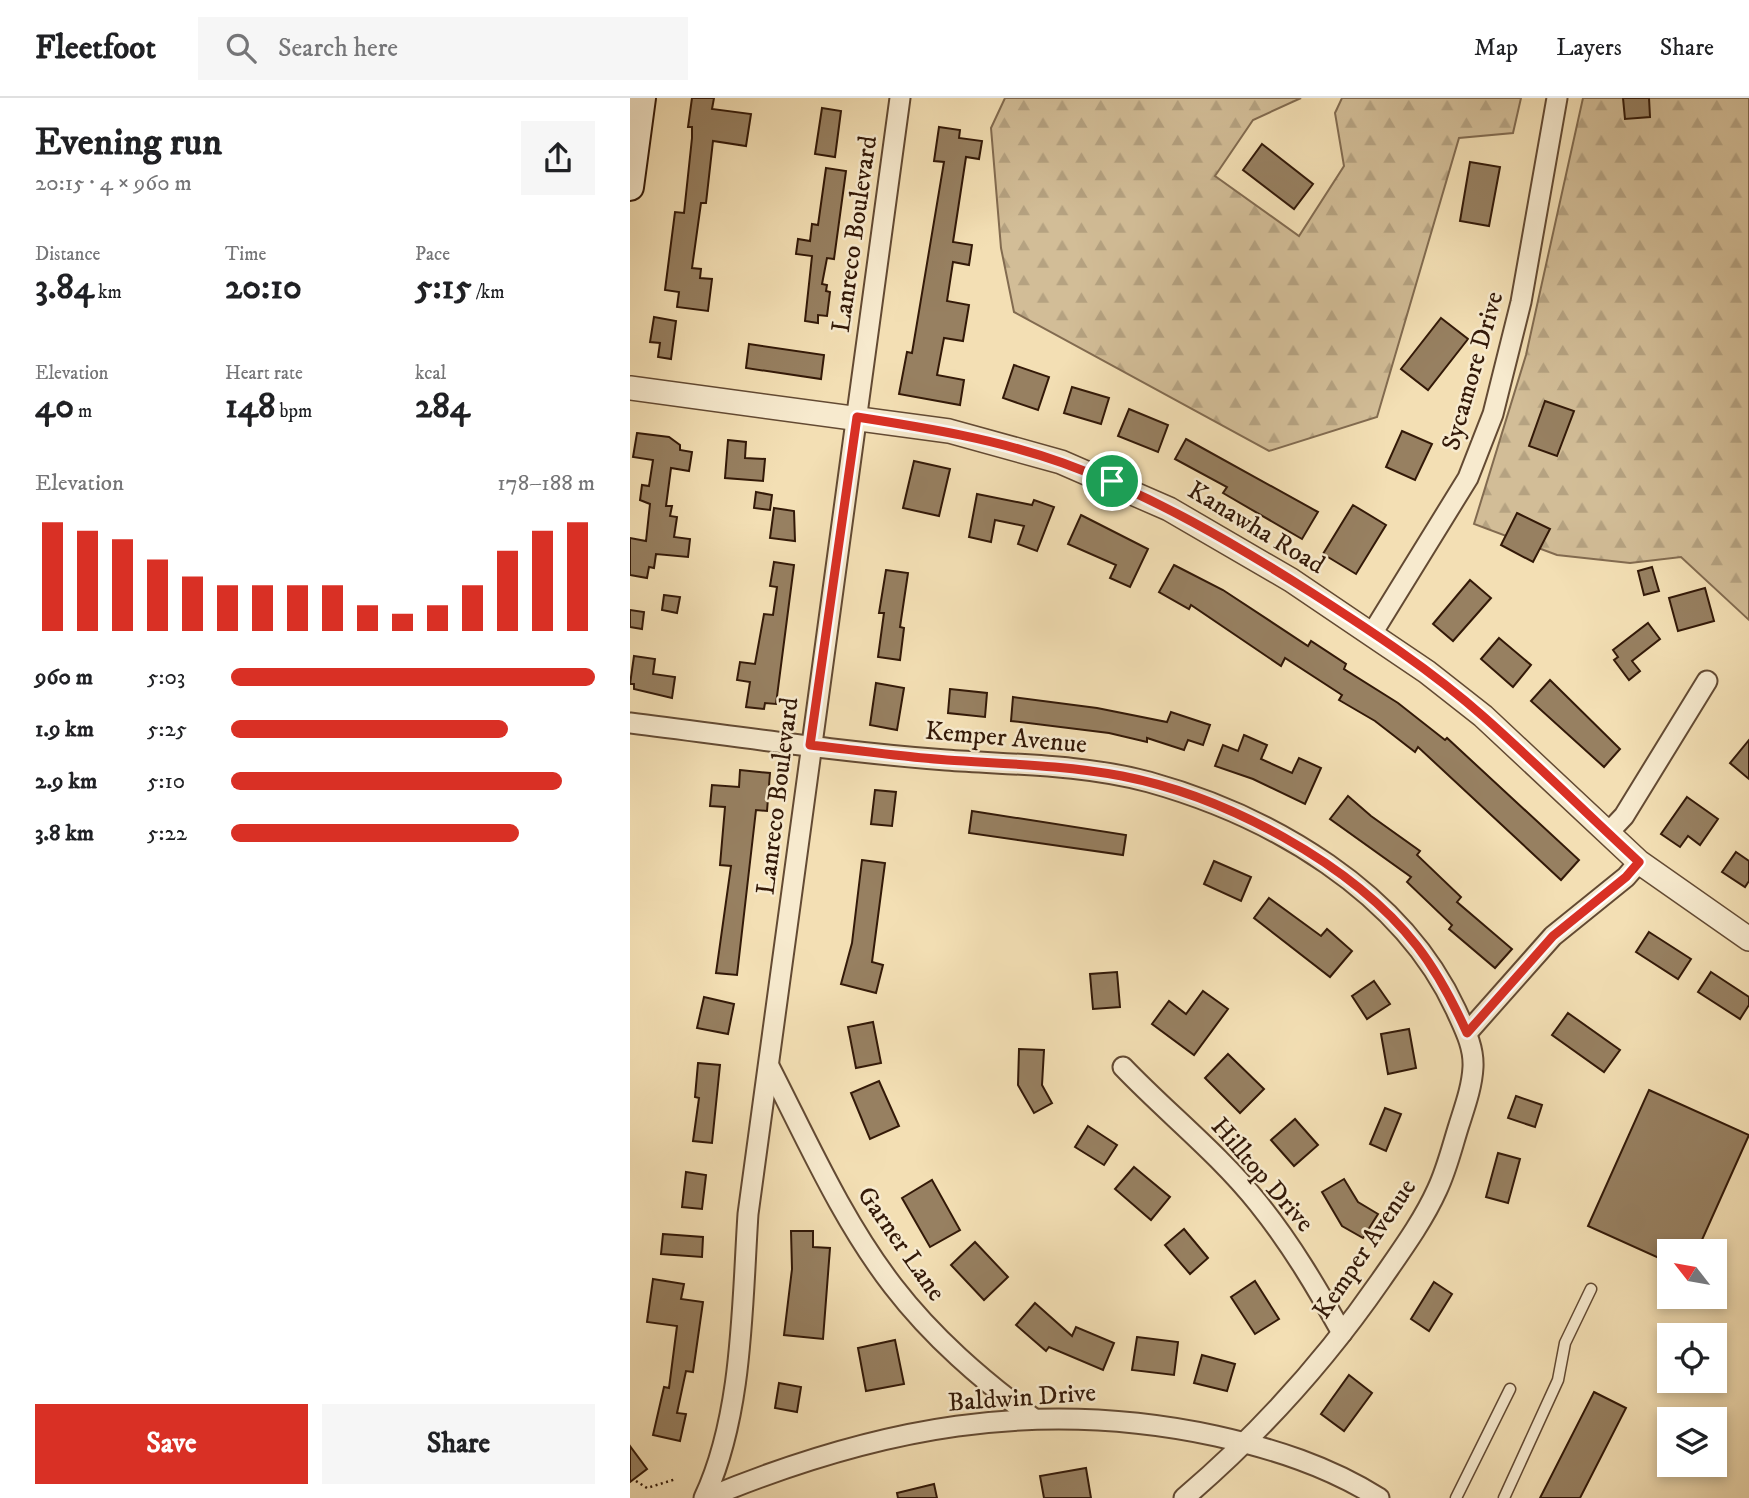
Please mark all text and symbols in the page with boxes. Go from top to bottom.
search box [198,17,688,80]
text: Fleetfoot [35,28,156,69]
icon: search [222,29,260,67]
text: Search here [278,32,398,65]
text: Map [1474,33,1518,63]
text: Layers [1556,33,1622,63]
text: Share [1660,33,1714,63]
text: Evening run [35,119,222,167]
button: share [521,121,595,195]
street label: Lanreco Boulevard [825,133,885,335]
text: 20:15 · 4 × 960 m [35,169,192,198]
text: Distance [35,243,100,266]
text: Time [225,243,266,266]
text: Pace [415,243,450,266]
text: 3.84 [35,266,94,310]
text: 20:10 [225,266,302,310]
text: 5:15 [415,266,472,310]
text: km [94,281,122,304]
text: /km [472,281,505,304]
street label: Sycamore Drive [1435,288,1511,454]
text: Elevation [35,362,109,385]
text: Heart rate [225,362,303,385]
text: kcal [415,362,446,385]
text: 40 [35,385,74,429]
text: 148 [225,385,276,429]
text: 284 [415,385,470,429]
text: m [74,400,92,423]
text: bpm [276,400,312,423]
pin [1082,451,1142,511]
icon: arrive [1093,462,1131,500]
text: Elevation [35,469,124,498]
text: 178–188 m [497,469,595,498]
street label: Kanawha Road [1181,474,1331,582]
text: 960 m [35,663,93,692]
text: 5:03 [147,663,185,692]
street label: Lanreco Boulevard [750,695,806,896]
street label: Kemper Avenue [924,714,1088,762]
text: 1.9 km [35,715,94,744]
text: 5:25 [147,715,187,744]
text: 2.9 km [35,767,97,796]
text: 5:10 [147,767,185,796]
text: 3.8 km [35,819,94,848]
text: 5:22 [147,819,187,848]
street label: Hilltop Drive [1203,1111,1321,1239]
street label: Kemper Avenue [1306,1172,1424,1326]
street label: Garner Lane [849,1180,953,1308]
north arrow [1657,1239,1727,1309]
map controls [1657,1239,1727,1477]
button: locate [1657,1323,1727,1393]
street label: Baldwin Drive [947,1376,1097,1420]
button: Save [35,1404,308,1484]
button: Share [322,1404,595,1484]
button: layers [1657,1407,1727,1477]

